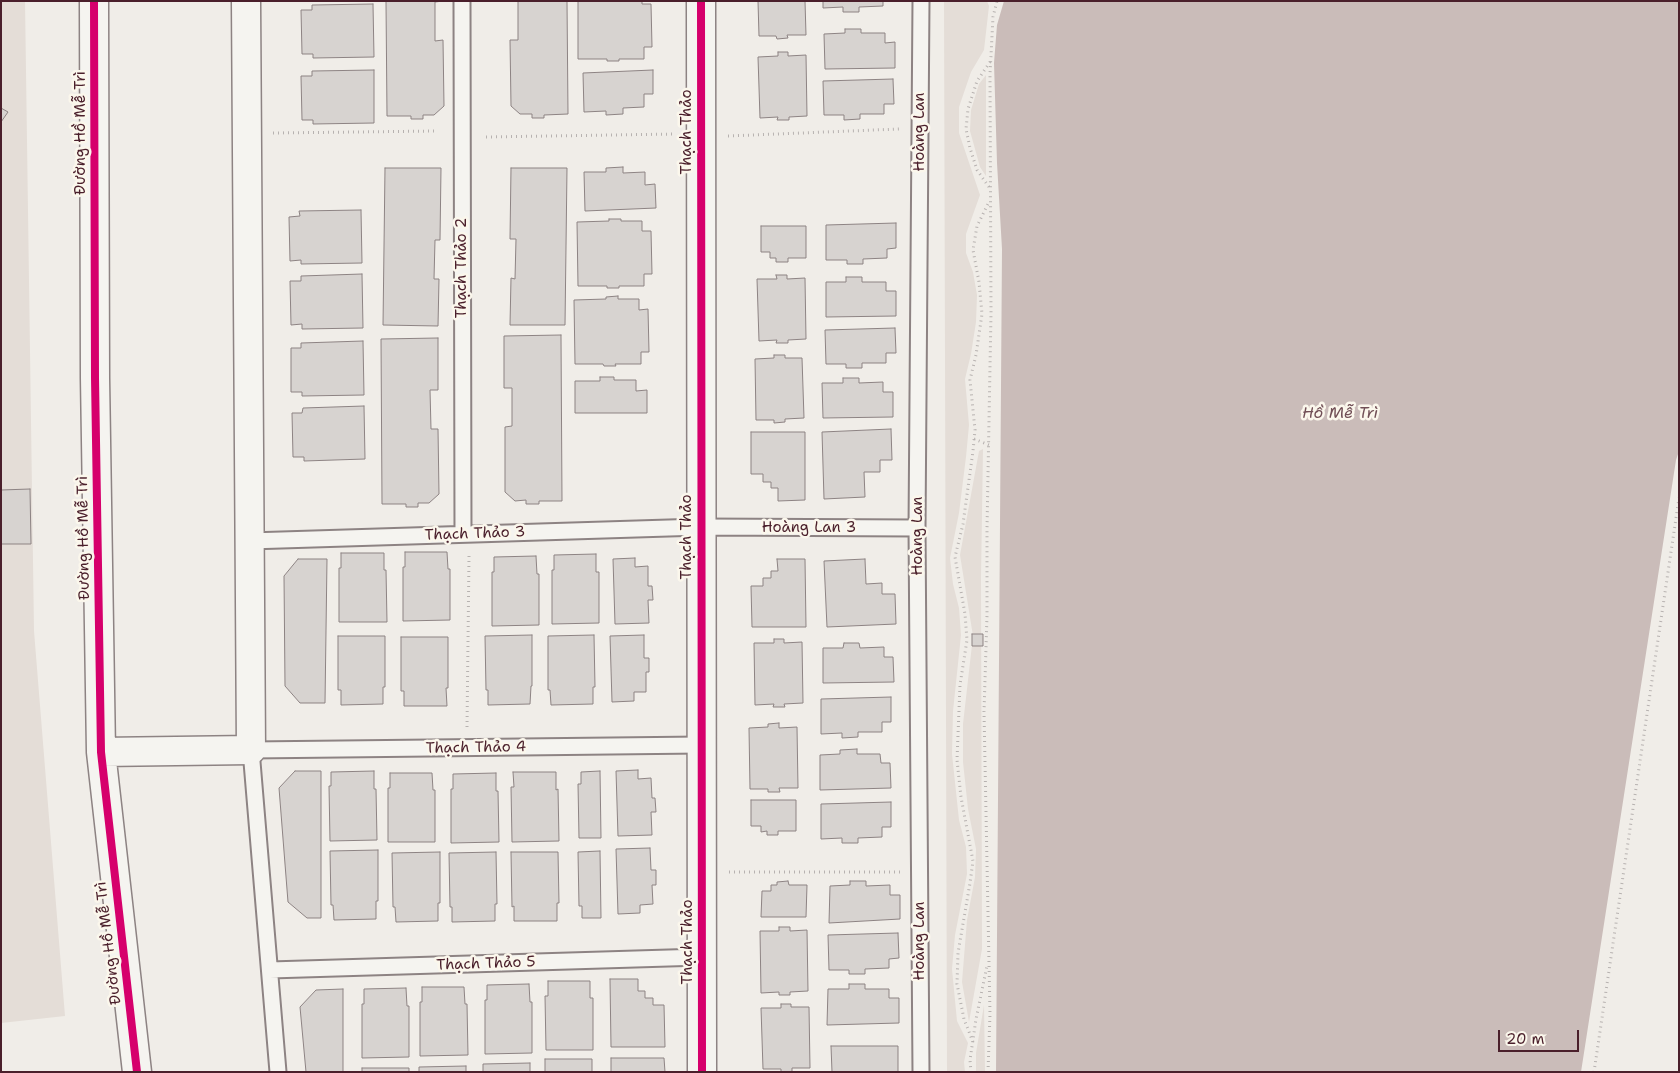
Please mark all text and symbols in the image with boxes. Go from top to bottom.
street label: Đường Hồ Mễ Trì [72,71,90,195]
street label: Thạch Thảo [678,89,696,175]
street label: Hoàng Lan [911,92,929,172]
street label: Thạch Thảo 2 [453,218,471,318]
water label: Hồ Mễ Trì [1302,404,1378,424]
street label: Đường Hồ Mễ Trì [74,476,94,600]
street label: Thạch Thảo [678,494,696,580]
street label: Hoàng Lan [909,496,927,576]
street label: Hoàng Lan 3 [762,519,856,537]
street label: Thạch Thảo 3 [424,523,526,545]
street label: Thạch Thảo 4 [426,738,526,758]
street label: Đường Hồ Mễ Trì [93,880,125,1006]
street label: Thạch Thảo [679,899,697,985]
street label: Hoàng Lan [911,901,929,981]
street label: Thạch Thảo 5 [436,953,536,975]
scale bar [1500,1020,1581,1052]
text: 20 m [1506,1029,1545,1049]

